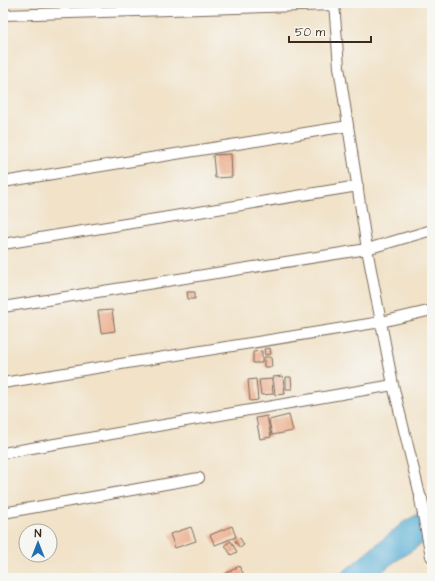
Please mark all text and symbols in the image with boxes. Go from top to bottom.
scale bar [289,18,371,44]
text: 50 m [295,24,326,41]
north arrow [18,523,58,563]
text: N [35,526,42,541]

